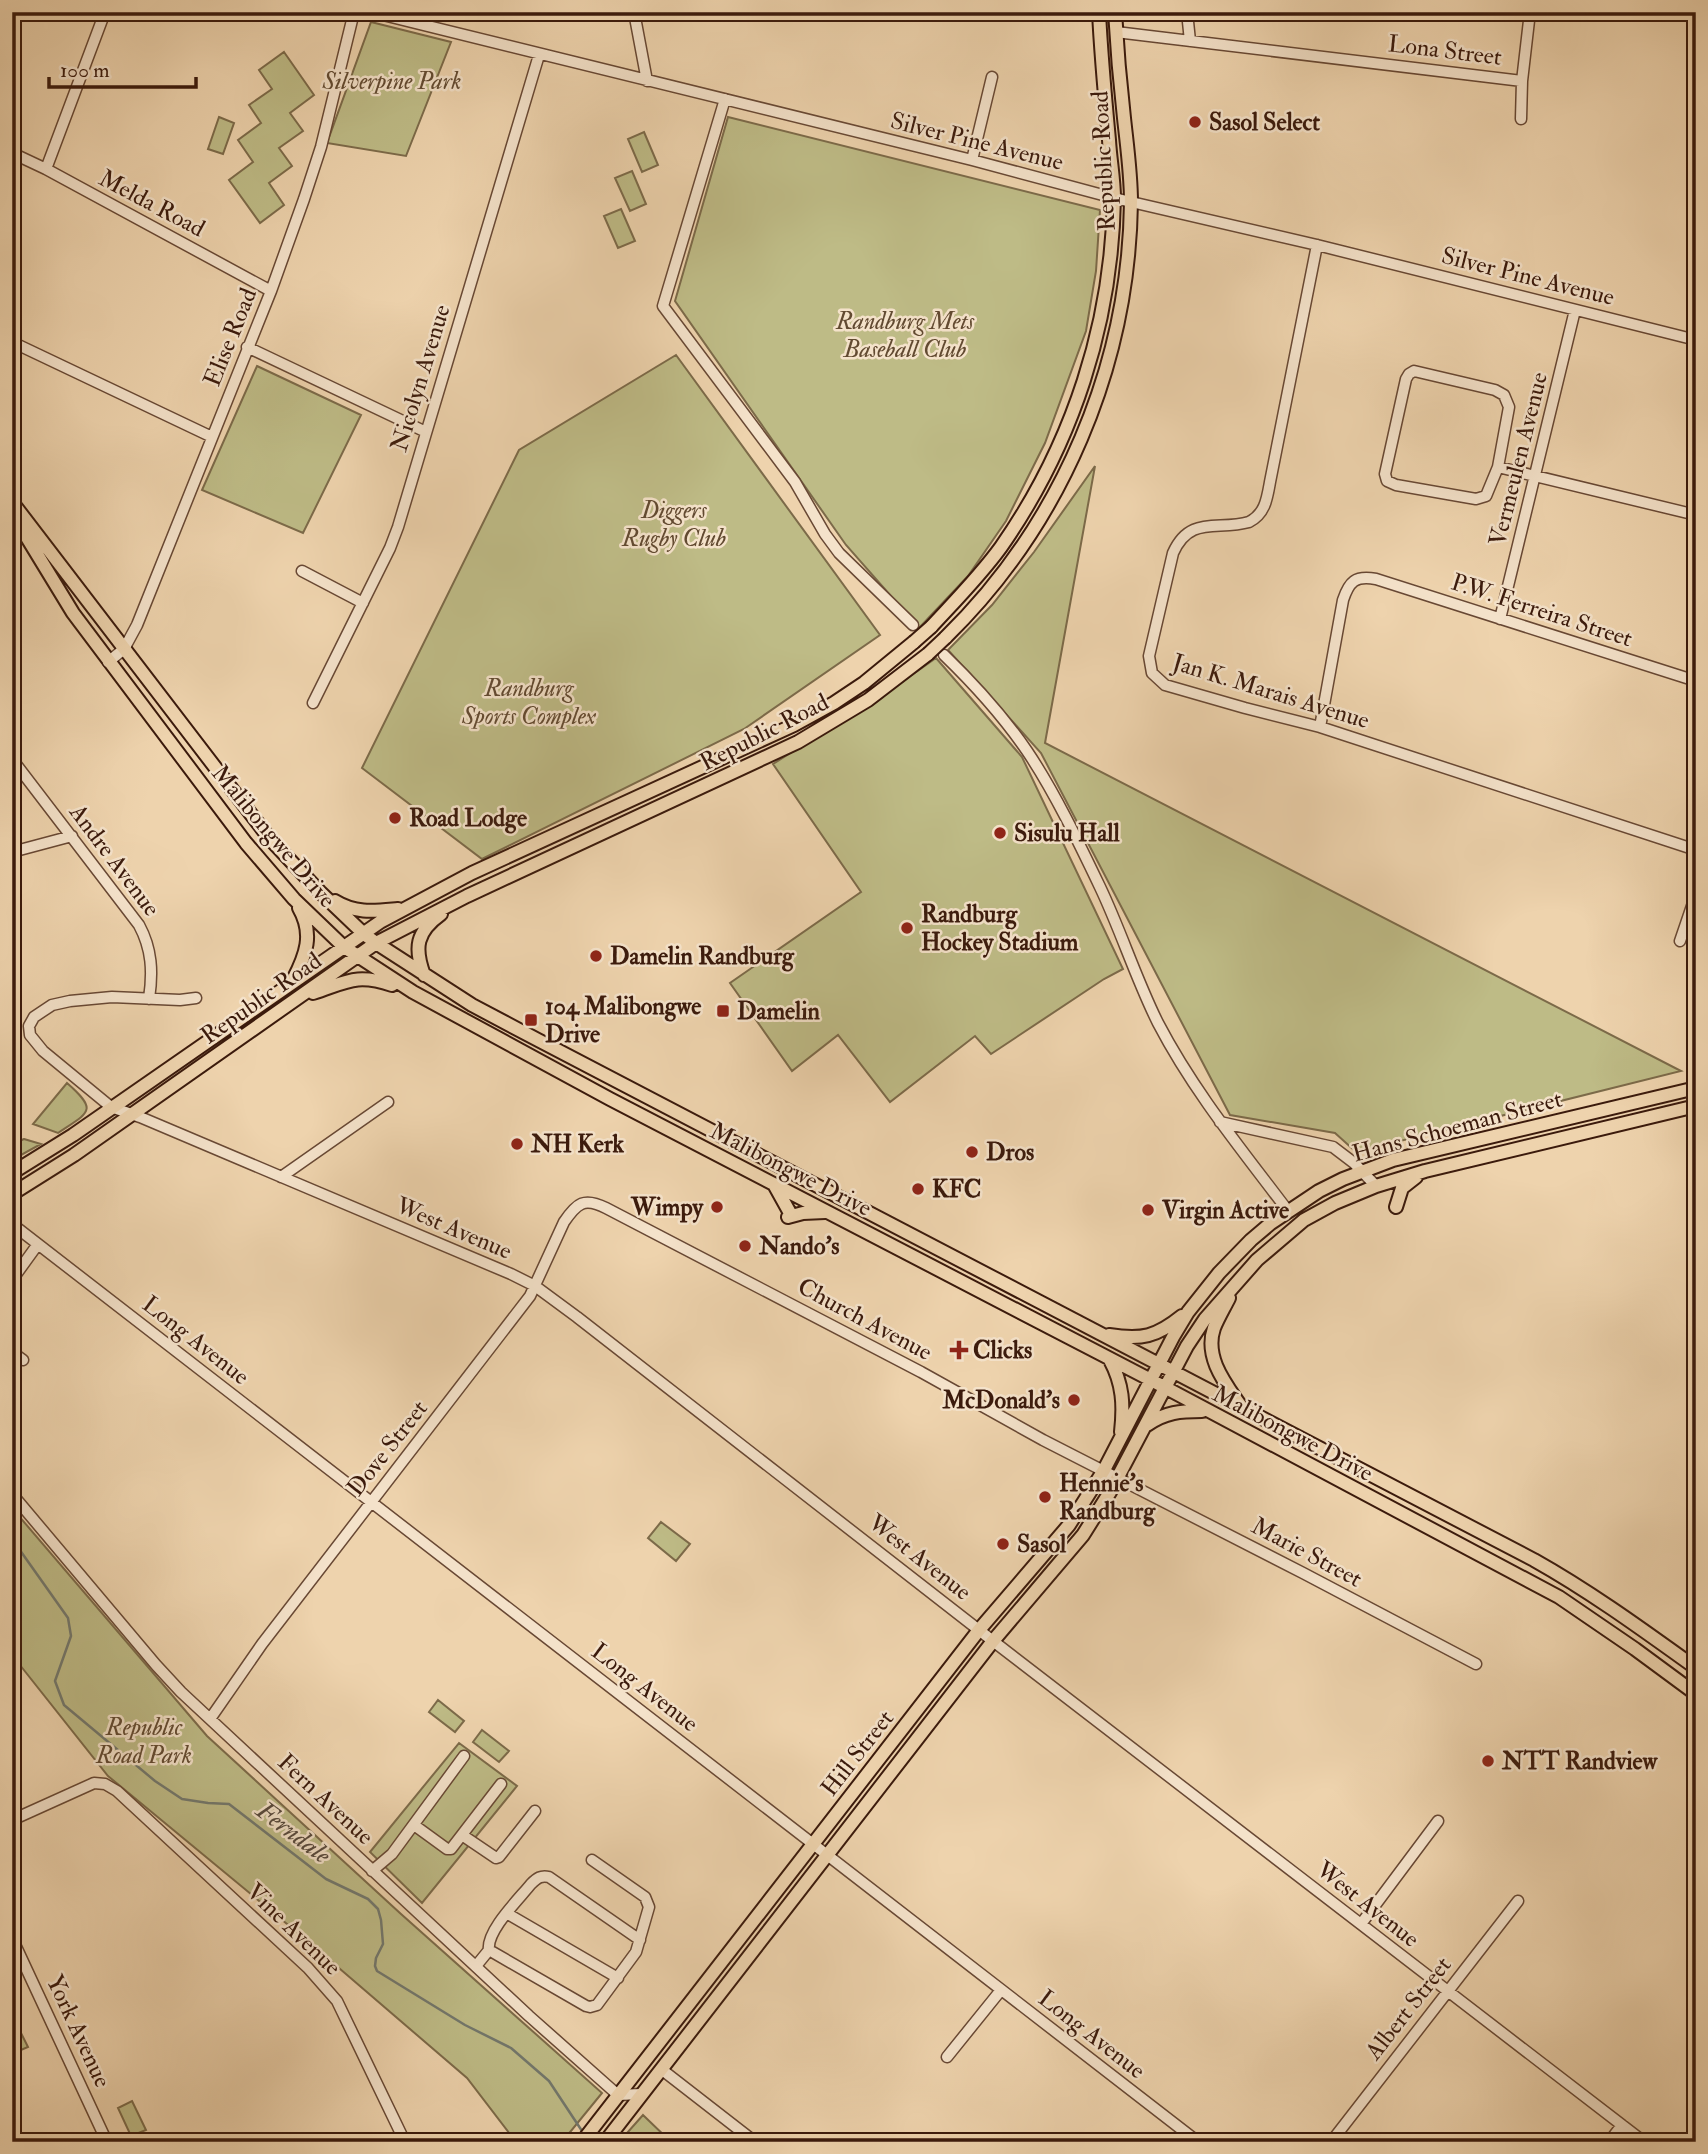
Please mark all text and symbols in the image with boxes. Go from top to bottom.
street label: Lona Street [1386,28,1504,73]
scale bar [49,46,196,90]
text: 100 m [60,57,110,84]
park label: Silverpine Park [322,66,462,97]
street label: Republic Road [1084,90,1123,232]
street label: Silver Pine Avenue [887,105,1067,178]
place label: Sasol Select [1209,107,1320,138]
marker: Sasol Select [1187,114,1203,130]
street label: Melda Road [93,163,210,244]
street label: Silver Pine Avenue [1438,240,1618,313]
street label: Elise Road [197,283,264,391]
street label: Nicolyn Avenue [383,301,458,455]
park label: Randburg Mets Baseball Club [835,306,974,365]
street label: Vermeulen Avenue [1482,369,1555,549]
park label: Diggers Rugby Club [621,495,726,554]
street label: P.W. Ferreira Street [1447,567,1637,654]
street label: Jan K. Marais Avenue [1168,646,1373,736]
park label: Randburg Sports Complex [461,673,597,732]
street label: Republic Road [695,687,834,778]
street label: Malibongwe Drive [205,758,343,914]
street label: Andre Avenue [62,797,167,923]
place label: Road Lodge [409,803,527,834]
marker: Road Lodge [387,810,403,826]
place label: Sisulu Hall [1014,818,1121,849]
marker: Sisulu Hall [992,825,1008,841]
place label: Randburg Hockey Stadium [921,899,1079,958]
marker: Randburg Hockey Stadium [899,920,915,936]
place label: Damelin Randburg [610,941,795,972]
street label: Republic Road [195,945,328,1051]
marker: Damelin Randburg [588,948,604,964]
place label: 104 Malibongwe Drive [545,991,701,1050]
place label: Damelin [737,996,821,1027]
marker: Damelin [715,1003,731,1019]
marker: 104 Malibongwe Drive [523,1012,539,1028]
street label: Hans Schoeman Street [1349,1083,1566,1169]
street label: Malibongwe Drive [705,1115,877,1224]
place label: NH Kerk [530,1129,625,1160]
marker: NH Kerk [509,1136,525,1152]
place label: Dros [986,1137,1034,1168]
marker: Dros [964,1144,980,1160]
place label: KFC [932,1174,981,1205]
marker: KFC [910,1181,926,1197]
street label: West Avenue [390,1190,516,1267]
place label: Wimpy [630,1192,704,1223]
place label: Virgin Active [1161,1195,1289,1226]
marker: Wimpy [709,1199,725,1215]
marker: Virgin Active [1140,1202,1156,1218]
place label: Nando's [758,1231,839,1262]
marker: Nando's [737,1238,753,1254]
street label: Church Avenue [792,1271,937,1368]
street label: Long Avenue [136,1289,256,1392]
place label: Clicks [973,1335,1032,1366]
marker: Clicks [951,1342,967,1358]
street label: Malibongwe Drive [1207,1378,1378,1489]
place label: McDonald's [941,1385,1060,1416]
marker: McDonald's [1066,1392,1082,1408]
street label: Dove Street [340,1394,435,1503]
place label: Hennie's Randburg [1059,1468,1156,1527]
marker: Hennie's Randburg [1037,1489,1053,1505]
street label: West Avenue [861,1507,978,1607]
street label: Marie Street [1246,1510,1368,1595]
place label: Sasol [1017,1529,1067,1560]
marker: Sasol [995,1536,1011,1552]
street label: Long Avenue [585,1636,705,1739]
street label: Hill Street [814,1704,901,1803]
park label: Republic Road Park [95,1712,192,1771]
place label: NTT Randview [1501,1746,1659,1777]
street label: Fern Avenue [271,1747,380,1852]
marker: NTT Randview [1480,1753,1496,1769]
water label: Ferndale [248,1793,337,1871]
street label: West Avenue [1309,1854,1426,1954]
street label: Vine Avenue [240,1876,348,1982]
street label: Albert Street [1358,1950,1459,2067]
street label: York Avenue [39,1970,118,2092]
street label: Long Avenue [1032,1983,1152,2086]

